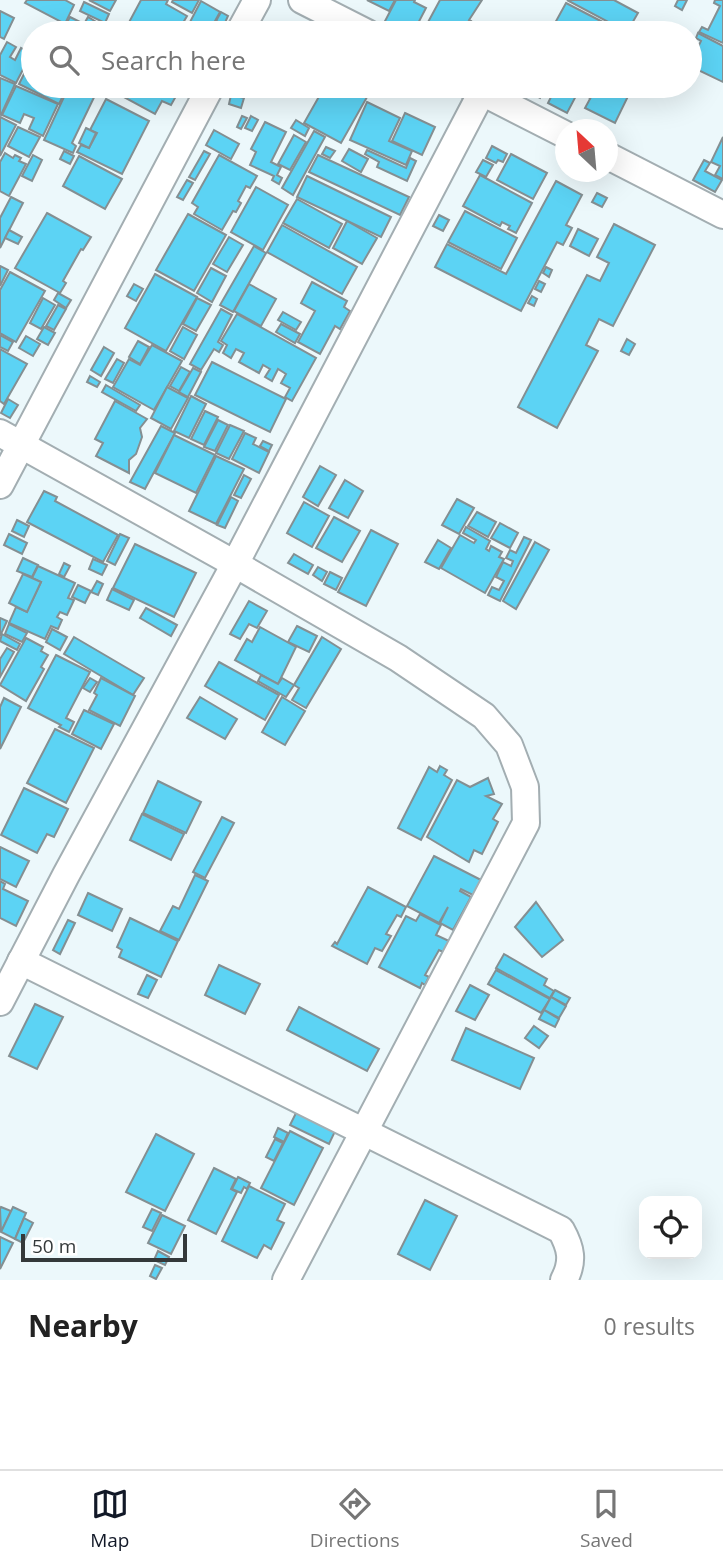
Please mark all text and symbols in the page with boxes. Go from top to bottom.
search box [21,21,702,98]
icon: search [45,41,83,79]
text: Search here [101,42,246,78]
north arrow [555,119,618,182]
map controls [639,1196,702,1259]
button: locate [639,1196,702,1259]
scale bar [21,1231,187,1263]
text: 50 m [32,1233,76,1259]
text: Nearby [28,1305,138,1346]
text: 0 results [604,1310,695,1342]
tab: Map [90,1485,129,1553]
tab: Directions [310,1485,400,1553]
tab: Saved [580,1485,633,1553]

